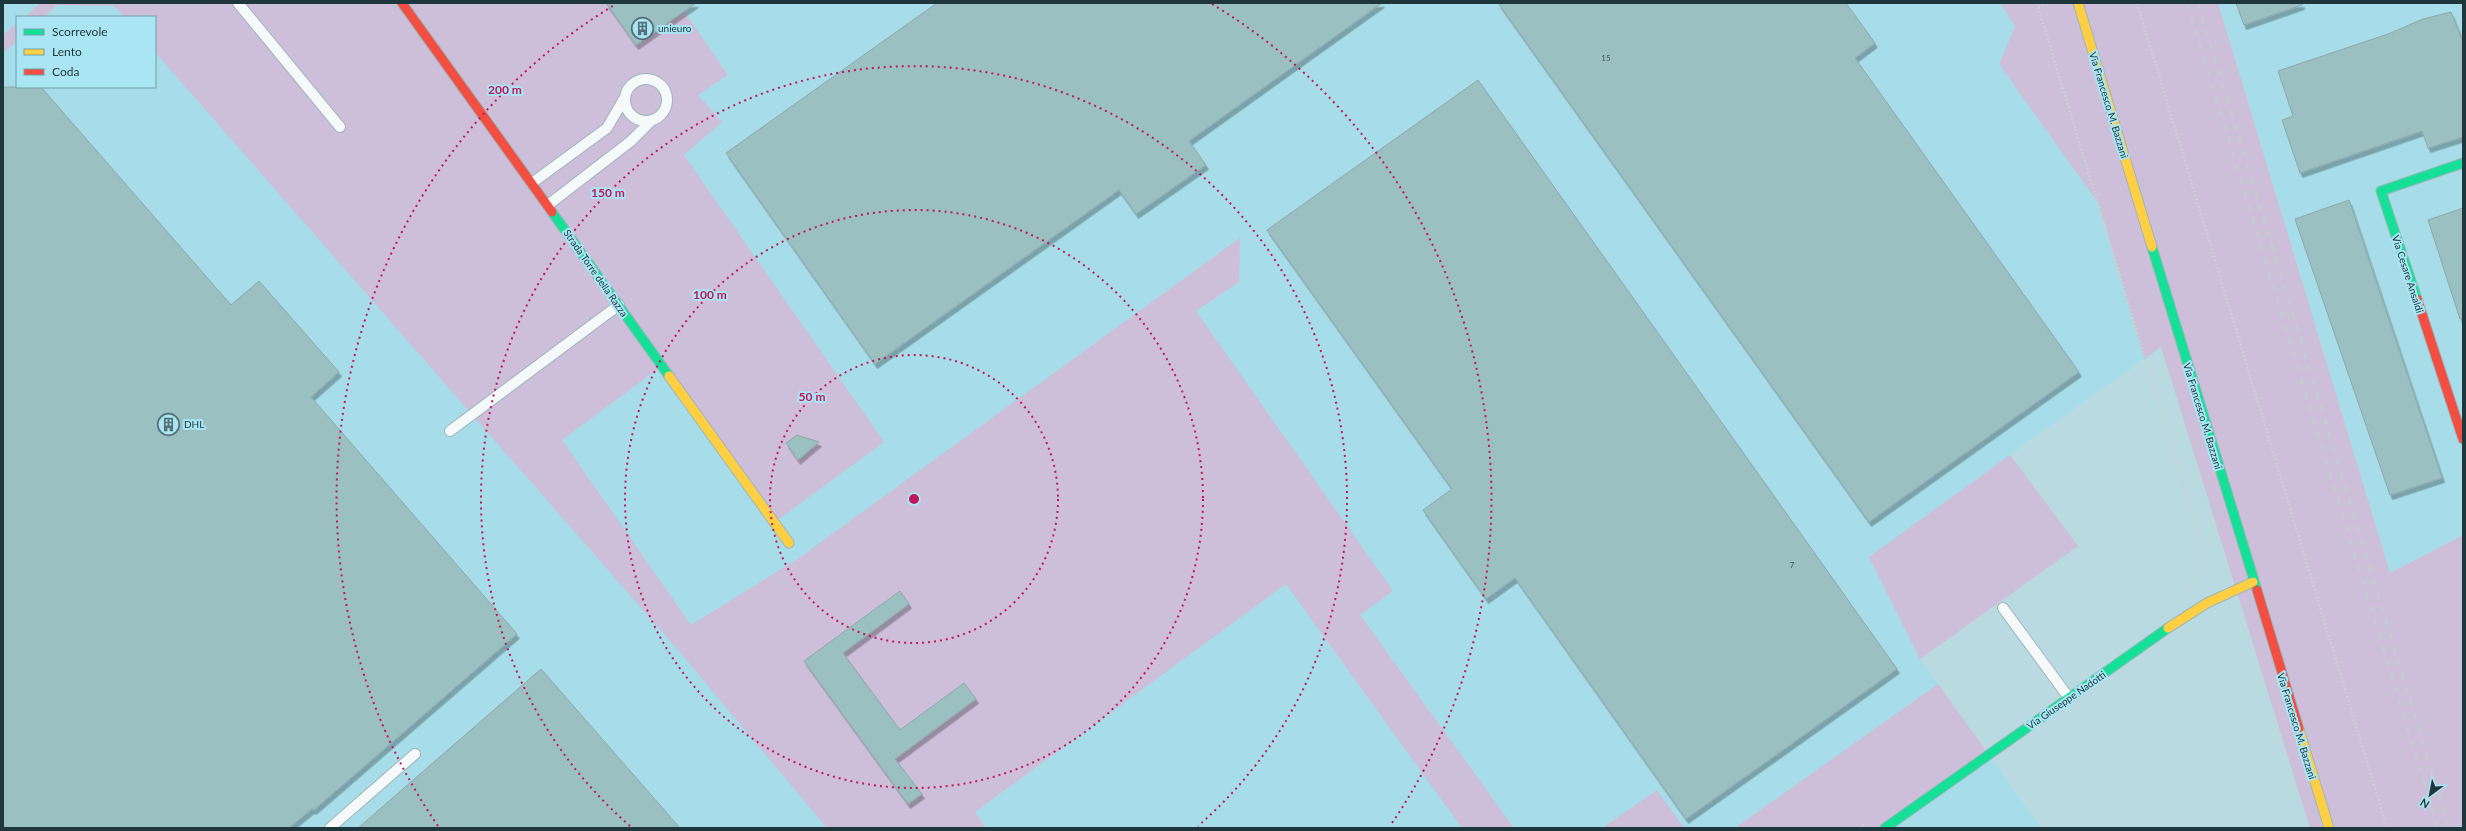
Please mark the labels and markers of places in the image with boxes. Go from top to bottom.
building icon: unieuro [629,15,655,41]
place label: unieuro [658,22,692,34]
building icon: DHL [156,411,182,437]
place label: DHL [184,418,204,430]
centre of rings [907,492,921,506]

